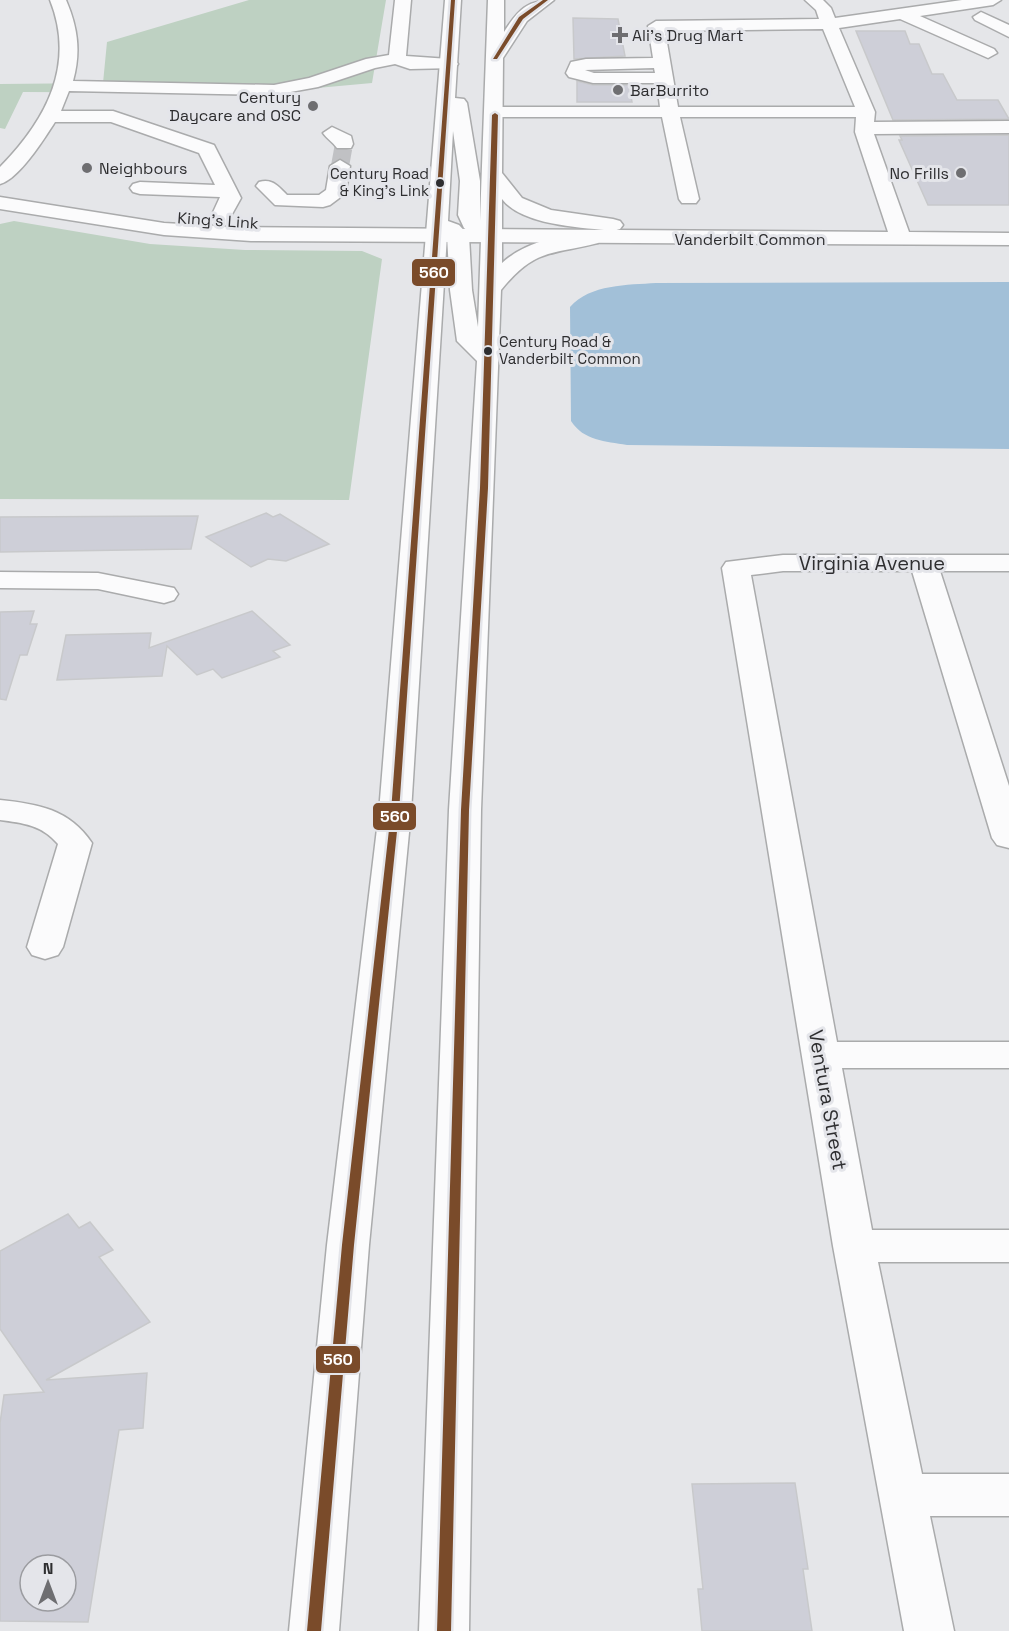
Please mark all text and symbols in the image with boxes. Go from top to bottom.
place label: Ali’s Drug Mart [632,25,744,46]
marker: Ali’s Drug Mart [613,28,627,42]
place label: BarBurrito [630,80,709,101]
marker: BarBurrito [611,83,625,97]
place label: Century Daycare and OSC [169,87,301,126]
marker: Century Daycare and OSC [306,99,320,113]
place label: Neighbours [99,158,187,179]
marker: Neighbours [80,161,94,175]
place label: No Frills [890,163,949,184]
place label: Century Road & King's Link [330,164,429,200]
marker: No Frills [954,166,968,180]
marker: Century Road & King's Link [434,177,446,189]
street label: King's Link [177,207,260,234]
street label: Vanderbilt Common [674,229,826,250]
line badge: 560 [411,258,456,287]
text: 560 [419,262,449,283]
place label: Century Road & Vanderbilt Common [499,332,641,368]
marker: Century Road & Vanderbilt Common [482,345,494,357]
street label: Virginia Avenue [799,550,945,576]
line badge: 560 [372,802,417,831]
text: 560 [380,806,410,827]
street label: Ventura Street [803,1028,853,1172]
line badge: 560 [315,1345,361,1374]
text: 560 [323,1349,353,1370]
north arrow [18,1553,78,1613]
text: N [43,1558,53,1579]

